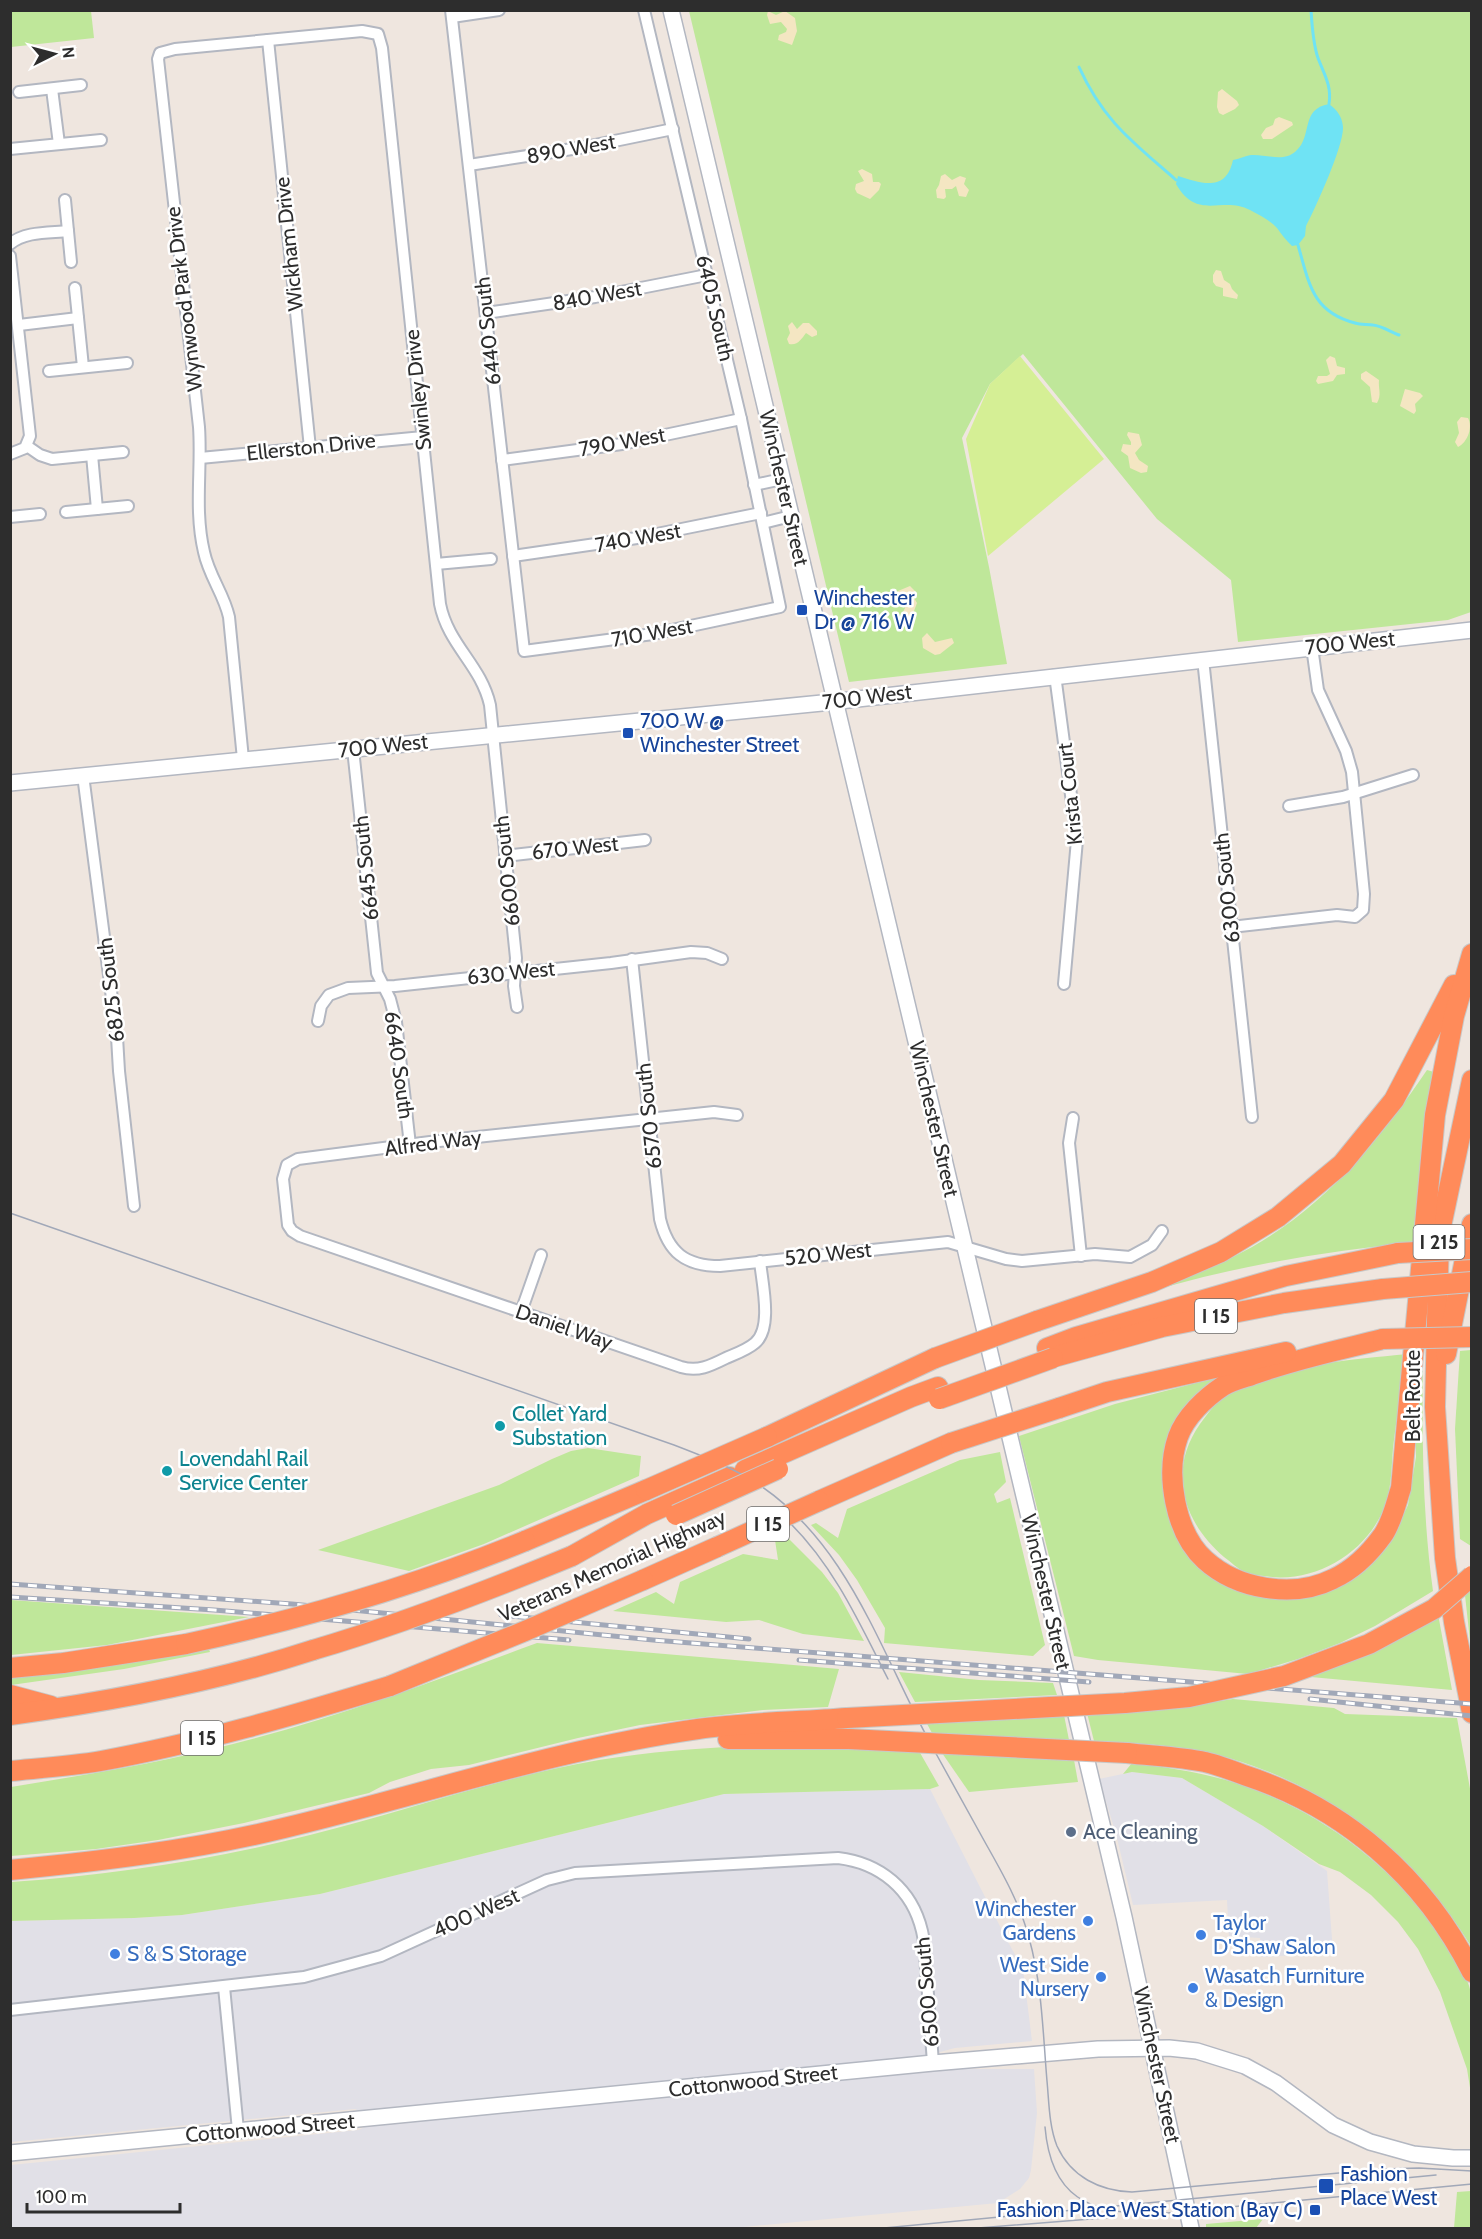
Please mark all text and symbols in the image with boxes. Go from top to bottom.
north arrow [24,24,84,84]
text: N [58,46,78,59]
street label: 890 West [525,128,617,169]
street label: Wickham Drive [269,175,308,312]
street label: Wynwood Park Drive [160,205,207,393]
street label: 6405 South [691,252,740,363]
street label: 840 West [551,275,643,316]
street label: 6440 South [469,276,506,386]
street label: Swinley Drive [399,328,436,452]
street label: Winchester Street [754,407,815,568]
street label: 790 West [577,422,667,461]
street label: Ellerston Drive [245,427,377,466]
street label: 740 West [593,518,683,557]
place label: Winchester Dr @ 716 W [814,585,915,634]
marker: Winchester Dr @ 716 W [795,603,809,617]
street label: 710 West [609,613,695,652]
street label: 700 West [1304,625,1396,660]
street label: 700 West [821,679,913,714]
place label: 700 W @ Winchester Street [640,708,799,757]
marker: 700 W @ Winchester Street [621,726,635,740]
street label: 700 West [337,728,429,763]
street label: Krista Court [1052,742,1087,846]
street label: 6645 South [348,814,383,922]
street label: 6600 South [488,814,525,928]
street label: 670 West [530,831,620,864]
street label: 6300 South [1208,832,1245,944]
street label: 6825 South [92,936,129,1044]
street label: 630 West [466,955,556,990]
street label: 6640 South [380,1009,419,1120]
street label: Winchester Street [904,1038,965,1199]
street label: 6570 South [631,1062,666,1170]
street label: Alfred Way [383,1124,483,1161]
road number: I 215 [1414,1225,1464,1259]
street label: 520 West [783,1237,873,1270]
street label: Daniel Way [512,1298,616,1355]
road number: I 15 [1195,1299,1237,1333]
street label: Belt Route [1400,1350,1425,1442]
place label: Collet Yard Substation [512,1401,607,1450]
marker: Collet Yard Substation [493,1419,507,1433]
place label: Lovendahl Rail Service Center [179,1446,308,1495]
marker: Lovendahl Rail Service Center [160,1464,174,1478]
street label: Veterans Memorial Highway [494,1504,730,1627]
road number: I 15 [747,1507,789,1541]
street label: Winchester Street [1016,1511,1077,1672]
road number: I 15 [181,1721,223,1755]
place label: Ace Cleaning [1083,1819,1198,1844]
marker: Ace Cleaning [1064,1825,1078,1839]
street label: 400 West [429,1882,523,1943]
place label: Winchester Gardens [975,1896,1076,1945]
place label: Taylor D'Shaw Salon [1213,1910,1336,1959]
marker: Winchester Gardens [1081,1914,1095,1928]
marker: Taylor D'Shaw Salon [1194,1928,1208,1942]
street label: 6500 South [909,1936,944,2048]
place label: S & S Storage [127,1941,247,1966]
marker: S & S Storage [108,1947,122,1961]
place label: West Side Nursery [1000,1952,1089,2001]
place label: Wasatch Furniture & Design [1205,1963,1365,2012]
marker: West Side Nursery [1094,1970,1108,1984]
marker: Wasatch Furniture & Design [1186,1981,1200,1995]
street label: Winchester Street [1129,1984,1186,2145]
street label: Cottonwood Street [667,2059,839,2102]
street label: Cottonwood Street [184,2108,356,2147]
place label: Fashion Place West [1340,2161,1437,2210]
scale bar [27,2176,180,2214]
marker: Fashion Place West [1317,2177,1335,2195]
text: 100 m [36,2186,87,2208]
place label: Fashion Place West Station (Bay C) [997,2197,1303,2222]
marker: Fashion Place West Station (Bay C) [1308,2203,1322,2217]

